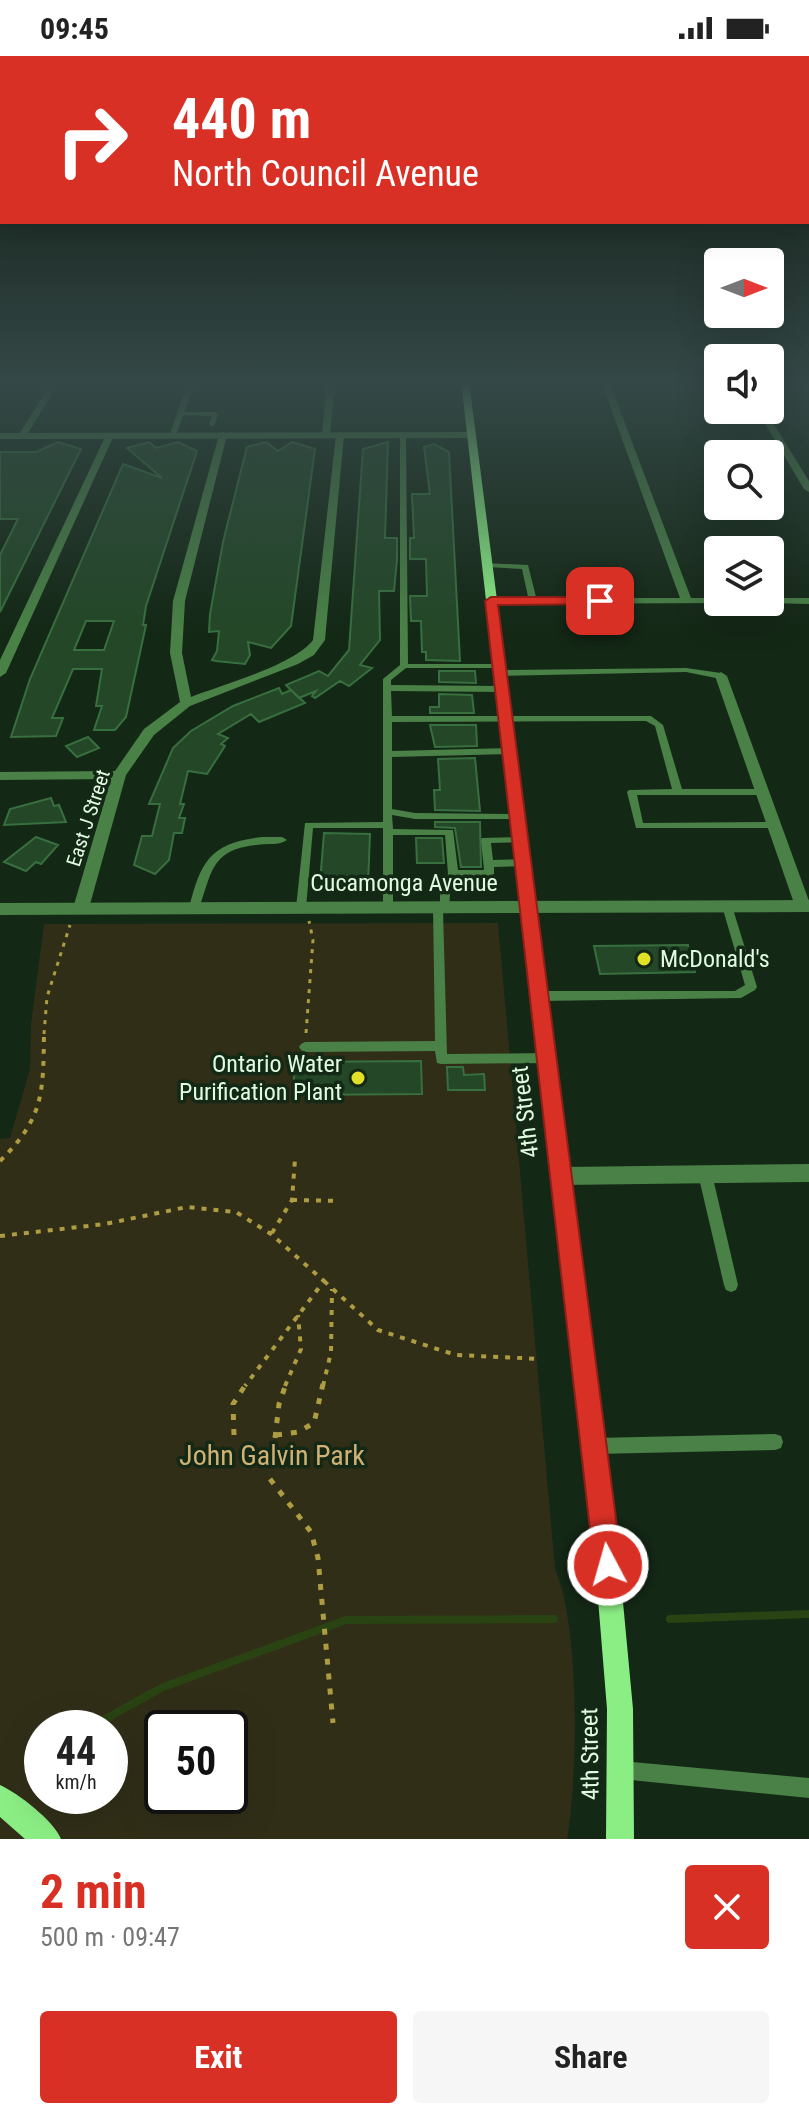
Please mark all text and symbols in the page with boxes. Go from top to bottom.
text: 09:45 [40,11,109,46]
text: 440 m [172,86,311,152]
icon: right [40,88,144,192]
text: North Council Avenue [172,153,479,195]
north arrow [704,248,784,328]
map controls [704,248,784,616]
button: sound [704,344,784,424]
button: search [704,440,784,520]
button: layers [704,536,784,616]
pin [566,567,634,635]
icon: arrive [578,579,622,623]
street label: East J Street [61,767,115,869]
street label: Cucamonga Avenue [310,869,498,897]
place label: McDonald's [660,945,770,973]
marker: McDonald's [635,950,653,968]
place label: Ontario Water Purification Plant [179,1050,342,1106]
street label: 4th Street [505,1064,545,1160]
marker: Ontario Water Purification Plant [349,1069,367,1087]
park label: John Galvin Park [179,1439,365,1472]
position arrow [566,1523,650,1607]
street label: 4th Street [575,1708,605,1800]
speed limit sign: 50 [144,1710,248,1814]
text: 44 [56,1728,96,1775]
text: km/h [55,1770,97,1794]
text: 2 min [40,1863,147,1920]
button: close [685,1865,769,1949]
text: 500 m · 09:47 [40,1922,180,1952]
button: Exit [40,2011,397,2103]
button: Share [413,2011,769,2103]

